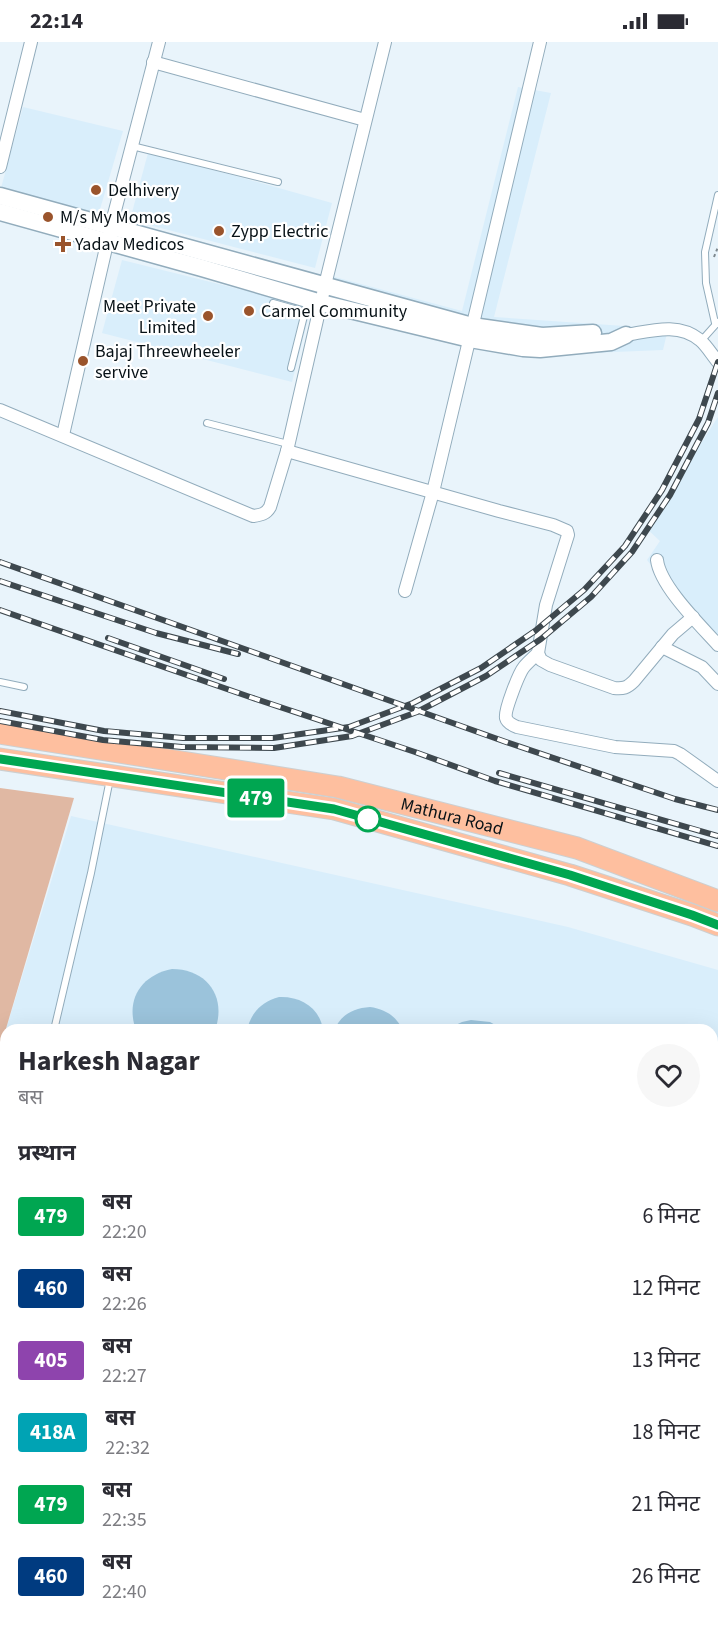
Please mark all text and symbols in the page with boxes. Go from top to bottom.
text: 22:14 [30,5,83,37]
place label: Delhivery [108,178,180,203]
marker: Delhivery [89,183,103,197]
place label: M/s My Momos [60,205,171,230]
marker: M/s My Momos [41,210,55,224]
place label: Zypp Electric [231,219,328,244]
marker: Zypp Electric [212,224,226,238]
place label: Yadav Medicos [74,232,184,257]
marker: Yadav Medicos [56,237,70,251]
place label: Meet Private Limited [103,294,196,340]
place label: Carmel Community [261,299,408,324]
marker: Carmel Community [242,304,256,318]
marker: Meet Private Limited [201,309,215,323]
place label: Bajaj Threewheeler servive [95,339,241,385]
marker: Bajaj Threewheeler servive [76,354,90,368]
line badge: 479 [222,778,290,818]
text: 479 [239,783,273,813]
street label: Mathura Road [398,791,506,841]
unlabelled marker [355,806,381,832]
text: Harkesh Nagar [18,1041,200,1081]
button: heart [637,1044,700,1107]
text: बस [18,1084,43,1112]
text: प्रस्थान [18,1137,76,1169]
text: बस [102,1186,132,1218]
text: 6 मिनट [643,1200,700,1232]
text: 479 [34,1201,68,1231]
text: 22:20 [102,1218,147,1246]
text: बस [102,1258,132,1290]
text: 12 मिनट [632,1272,700,1304]
text: 460 [34,1273,68,1303]
text: 22:26 [102,1290,147,1318]
text: बस [102,1330,132,1362]
text: 13 मिनट [632,1344,700,1376]
text: 405 [34,1345,68,1375]
text: 22:27 [102,1362,147,1390]
text: बस [105,1402,135,1434]
text: 18 मिनट [632,1416,700,1448]
text: 418A [30,1417,75,1447]
text: 22:32 [105,1434,150,1462]
text: बस [102,1474,132,1506]
text: 21 मिनट [632,1488,700,1520]
text: 479 [34,1489,68,1519]
text: 22:35 [102,1506,147,1534]
text: बस [102,1546,132,1578]
text: 26 मिनट [632,1560,700,1592]
text: 460 [34,1561,68,1591]
text: 22:40 [102,1578,147,1606]

